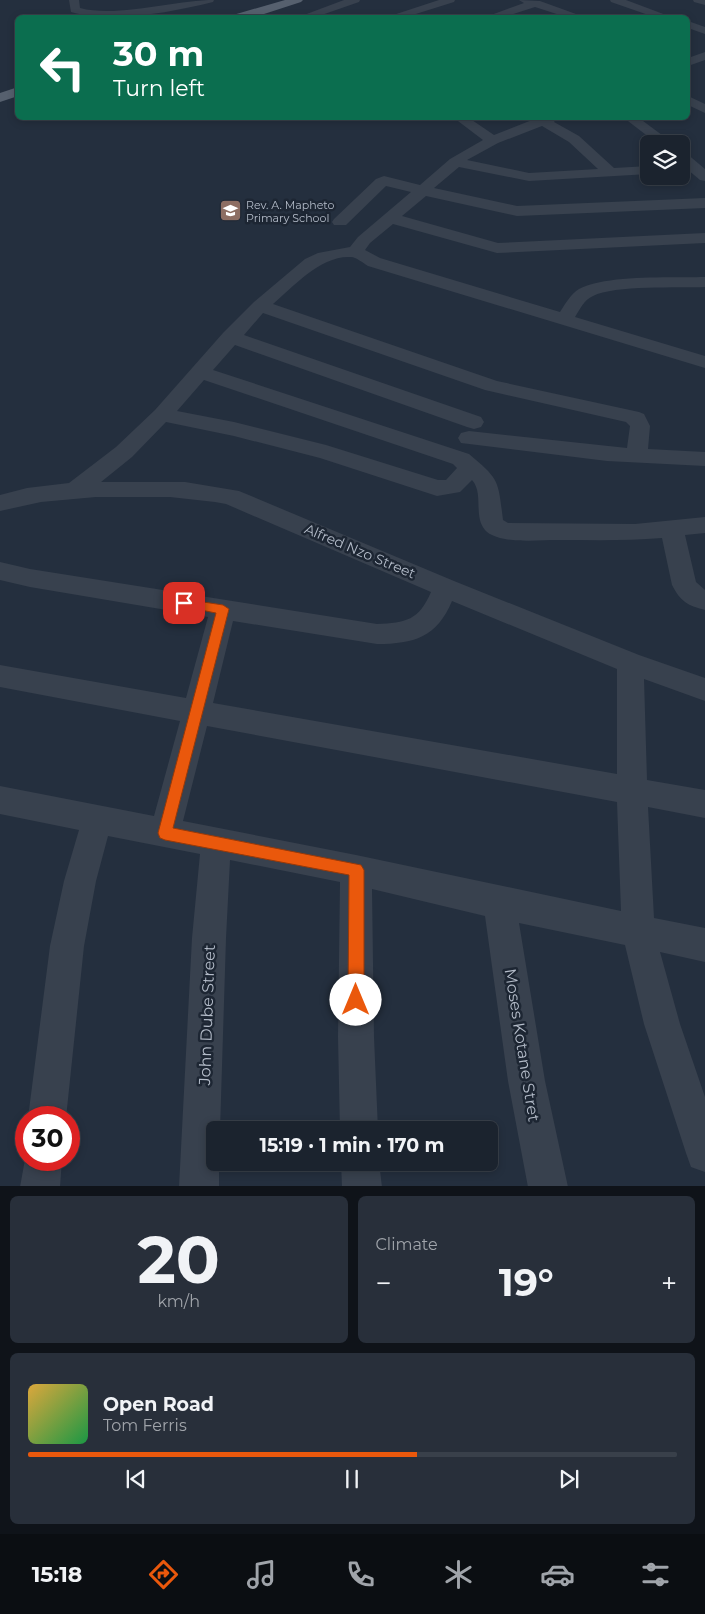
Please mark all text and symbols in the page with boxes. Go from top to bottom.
text: 30 m [113,32,204,75]
icon: left [30,35,95,100]
text: Turn left [113,75,205,102]
map controls [640,135,690,185]
button: layers [640,135,690,185]
place label: Rev. A. Mapheto Primary School [246,198,335,225]
school or university icon: Rev. A. Mapheto Primary School [218,199,242,223]
street label: Alfred Nzo Street [302,520,418,583]
pin [163,582,205,624]
icon: arrive [170,589,198,617]
street label: John Dube Street [195,944,219,1087]
street label: Moses Kotane Stret [501,967,544,1123]
position arrow [329,973,381,1025]
speed limit sign: 30 [15,1106,80,1171]
text: 15:19 · 1 min · 170 m [260,1134,444,1157]
text: 20 [138,1220,220,1299]
text: Climate [376,1235,438,1254]
text: 19° [499,1259,554,1306]
text: − [376,1266,392,1300]
text: + [661,1266,677,1300]
text: km/h [157,1292,200,1311]
text: Open Road [103,1393,214,1416]
text: Tom Ferris [103,1416,187,1435]
icon: previous [122,1465,150,1493]
icon: pause [338,1465,366,1493]
icon: next [555,1465,583,1493]
icon: directions [146,1557,181,1592]
icon: music [244,1557,279,1592]
icon: phone [343,1557,378,1592]
icon: climate [441,1557,476,1592]
icon: car [540,1557,575,1592]
icon: filters [638,1557,673,1592]
text: 15:18 [32,1561,82,1588]

